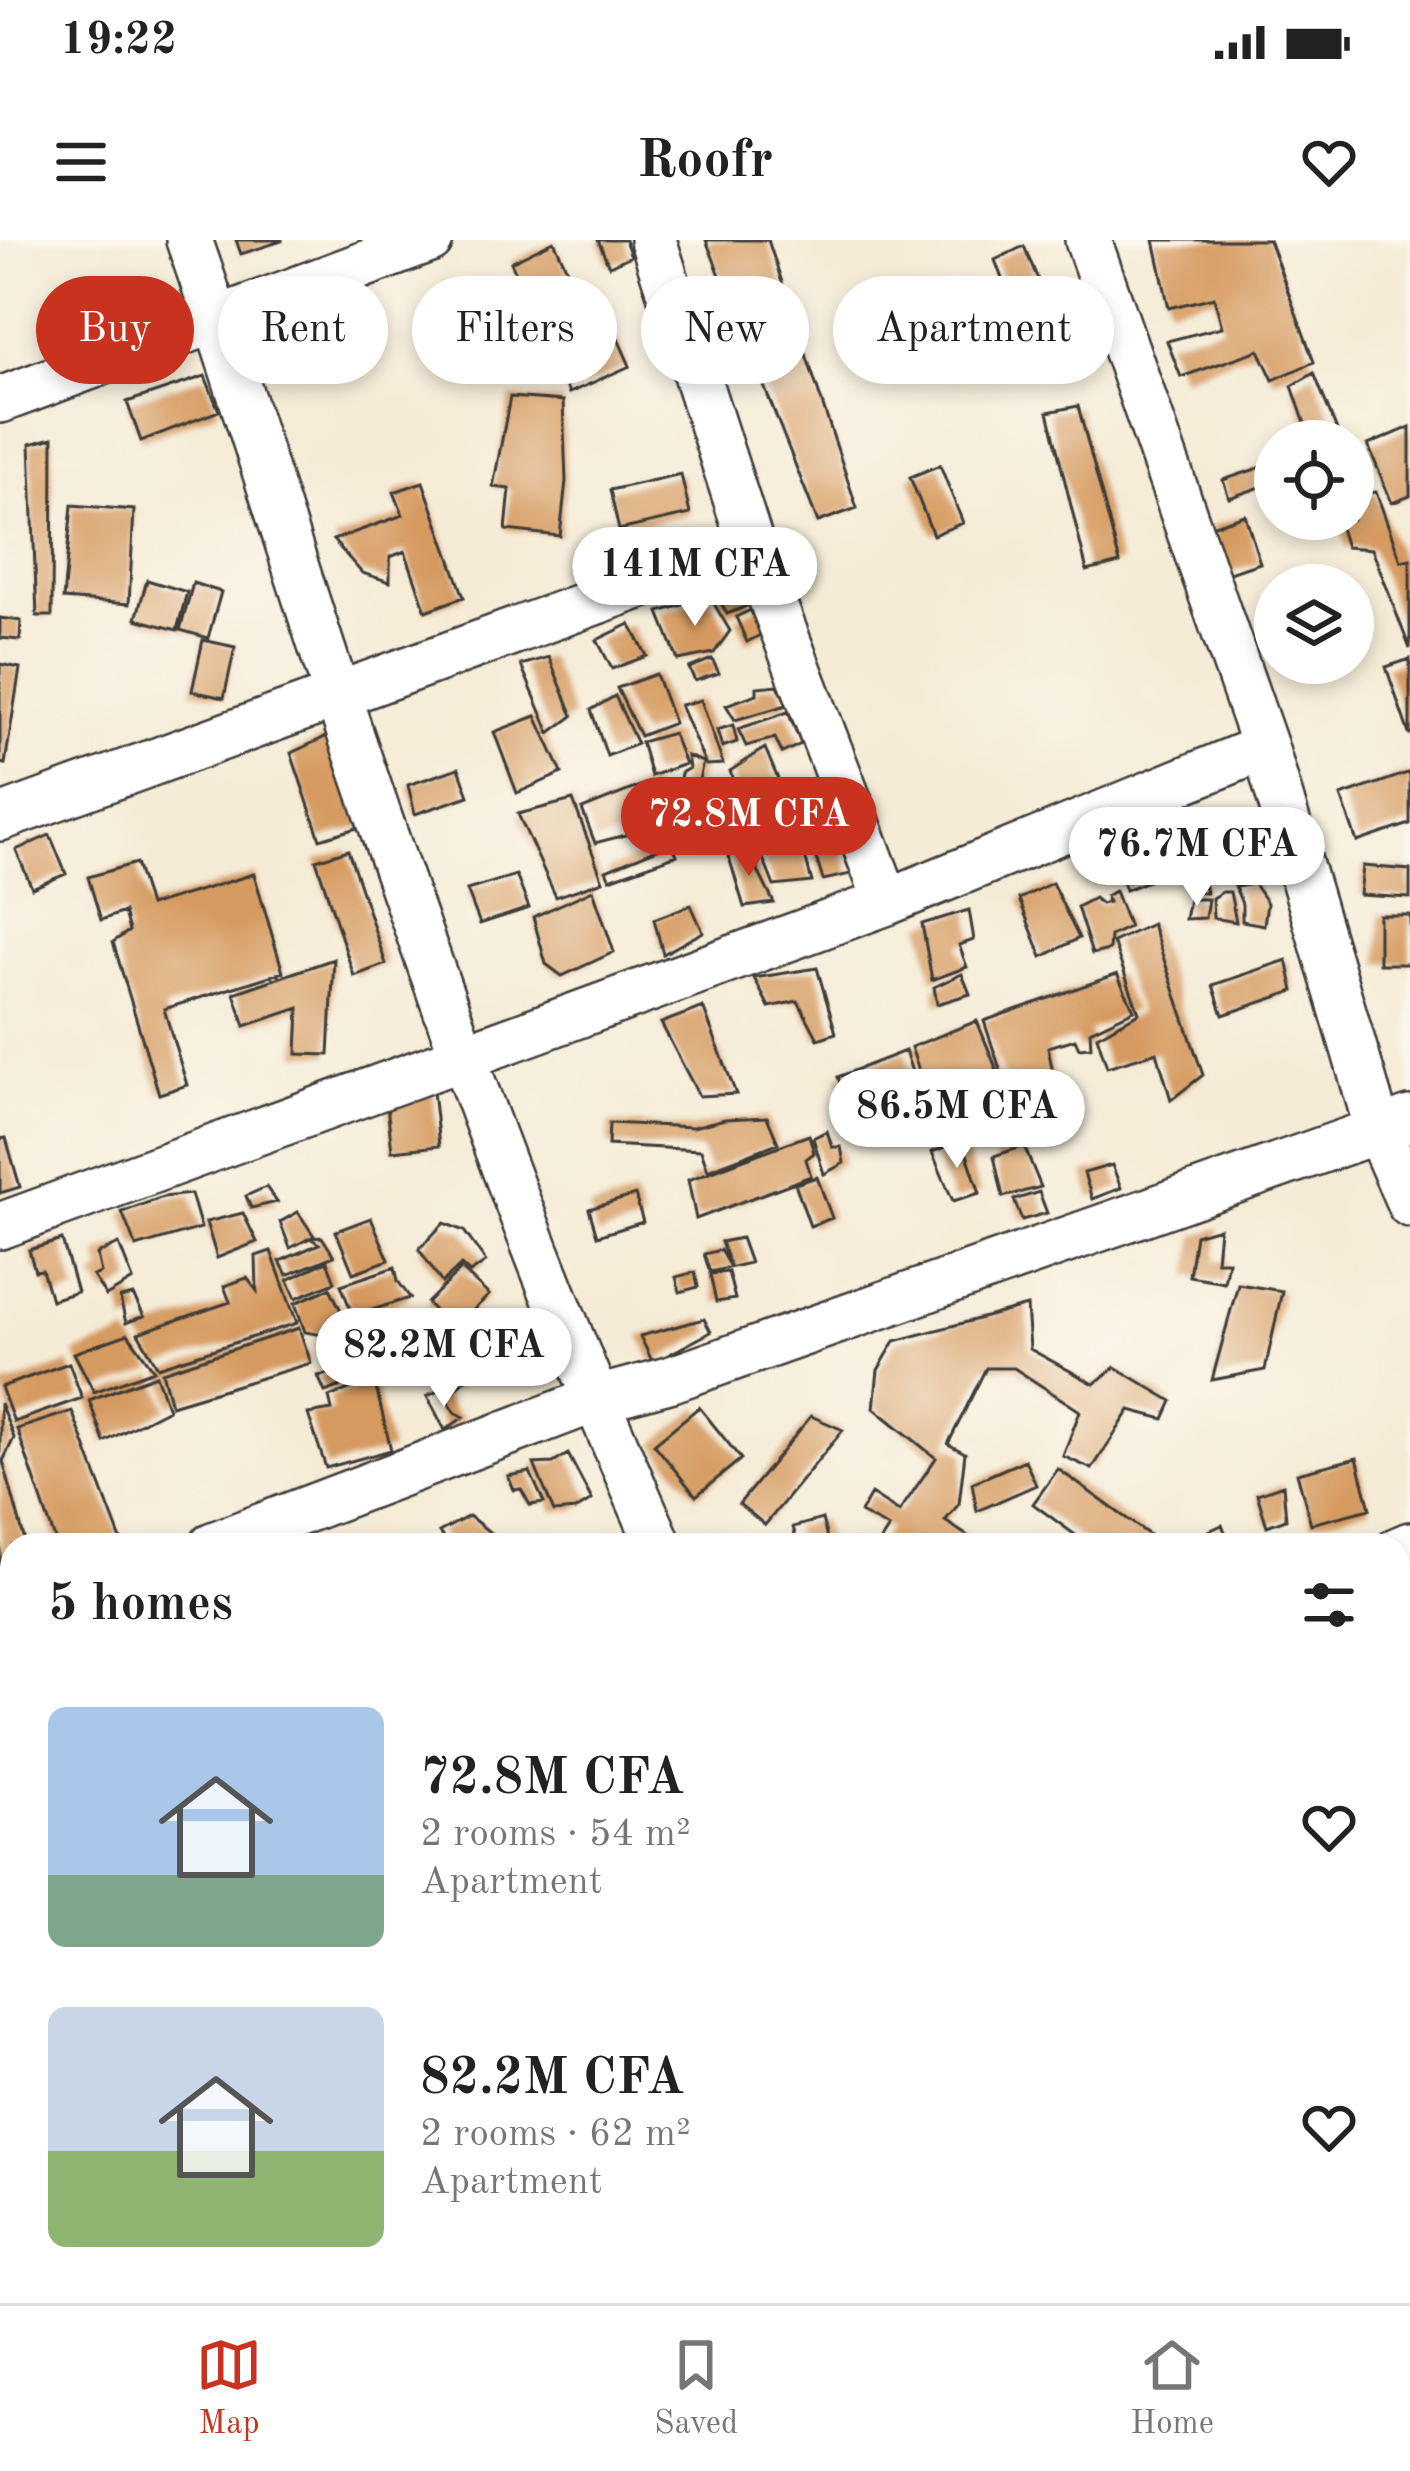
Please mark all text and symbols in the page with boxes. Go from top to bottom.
text: 19:22 [60,19,177,64]
icon: menu [48,129,114,195]
icon: heart [1296,129,1362,195]
text: Roofr [637,135,773,189]
chip: Buy [36,276,194,384]
chip: Rent [218,276,388,384]
chip: Filters [412,276,617,384]
chip: New [641,276,809,384]
chip: Apartment [833,276,1114,384]
map controls [1254,420,1374,684]
button: locate [1254,420,1374,540]
pin: 141M CFA [571,527,819,629]
text: 141M CFA [599,546,791,585]
button: layers [1254,564,1374,684]
pin: 72.8M CFA [612,777,886,879]
text: 72.8M CFA [648,796,850,835]
pin: 76.7M CFA [1060,807,1334,909]
text: 76.7M CFA [1096,826,1298,865]
pin: 86.5M CFA [820,1069,1094,1171]
text: 86.5M CFA [856,1088,1058,1127]
pin: 82.2M CFA [307,1308,581,1410]
text: 82.2M CFA [343,1327,545,1366]
icon: filters [1296,1572,1362,1638]
text: 5 homes [48,1580,233,1631]
text: 72.8M CFA [420,1754,685,1805]
icon: home [144,1755,288,1899]
icon: heart [1296,1794,1362,1860]
text: 2 rooms · 54 m² [420,1815,691,1854]
text: Apartment [420,1863,603,1902]
text: 82.2M CFA [420,2054,685,2105]
icon: home [144,2055,288,2199]
icon: heart [1296,2094,1362,2160]
text: 2 rooms · 62 m² [420,2115,691,2154]
text: Apartment [420,2163,603,2202]
tab: Map [196,2332,262,2445]
tab: Saved [654,2332,738,2445]
tab: Home [1130,2332,1214,2445]

